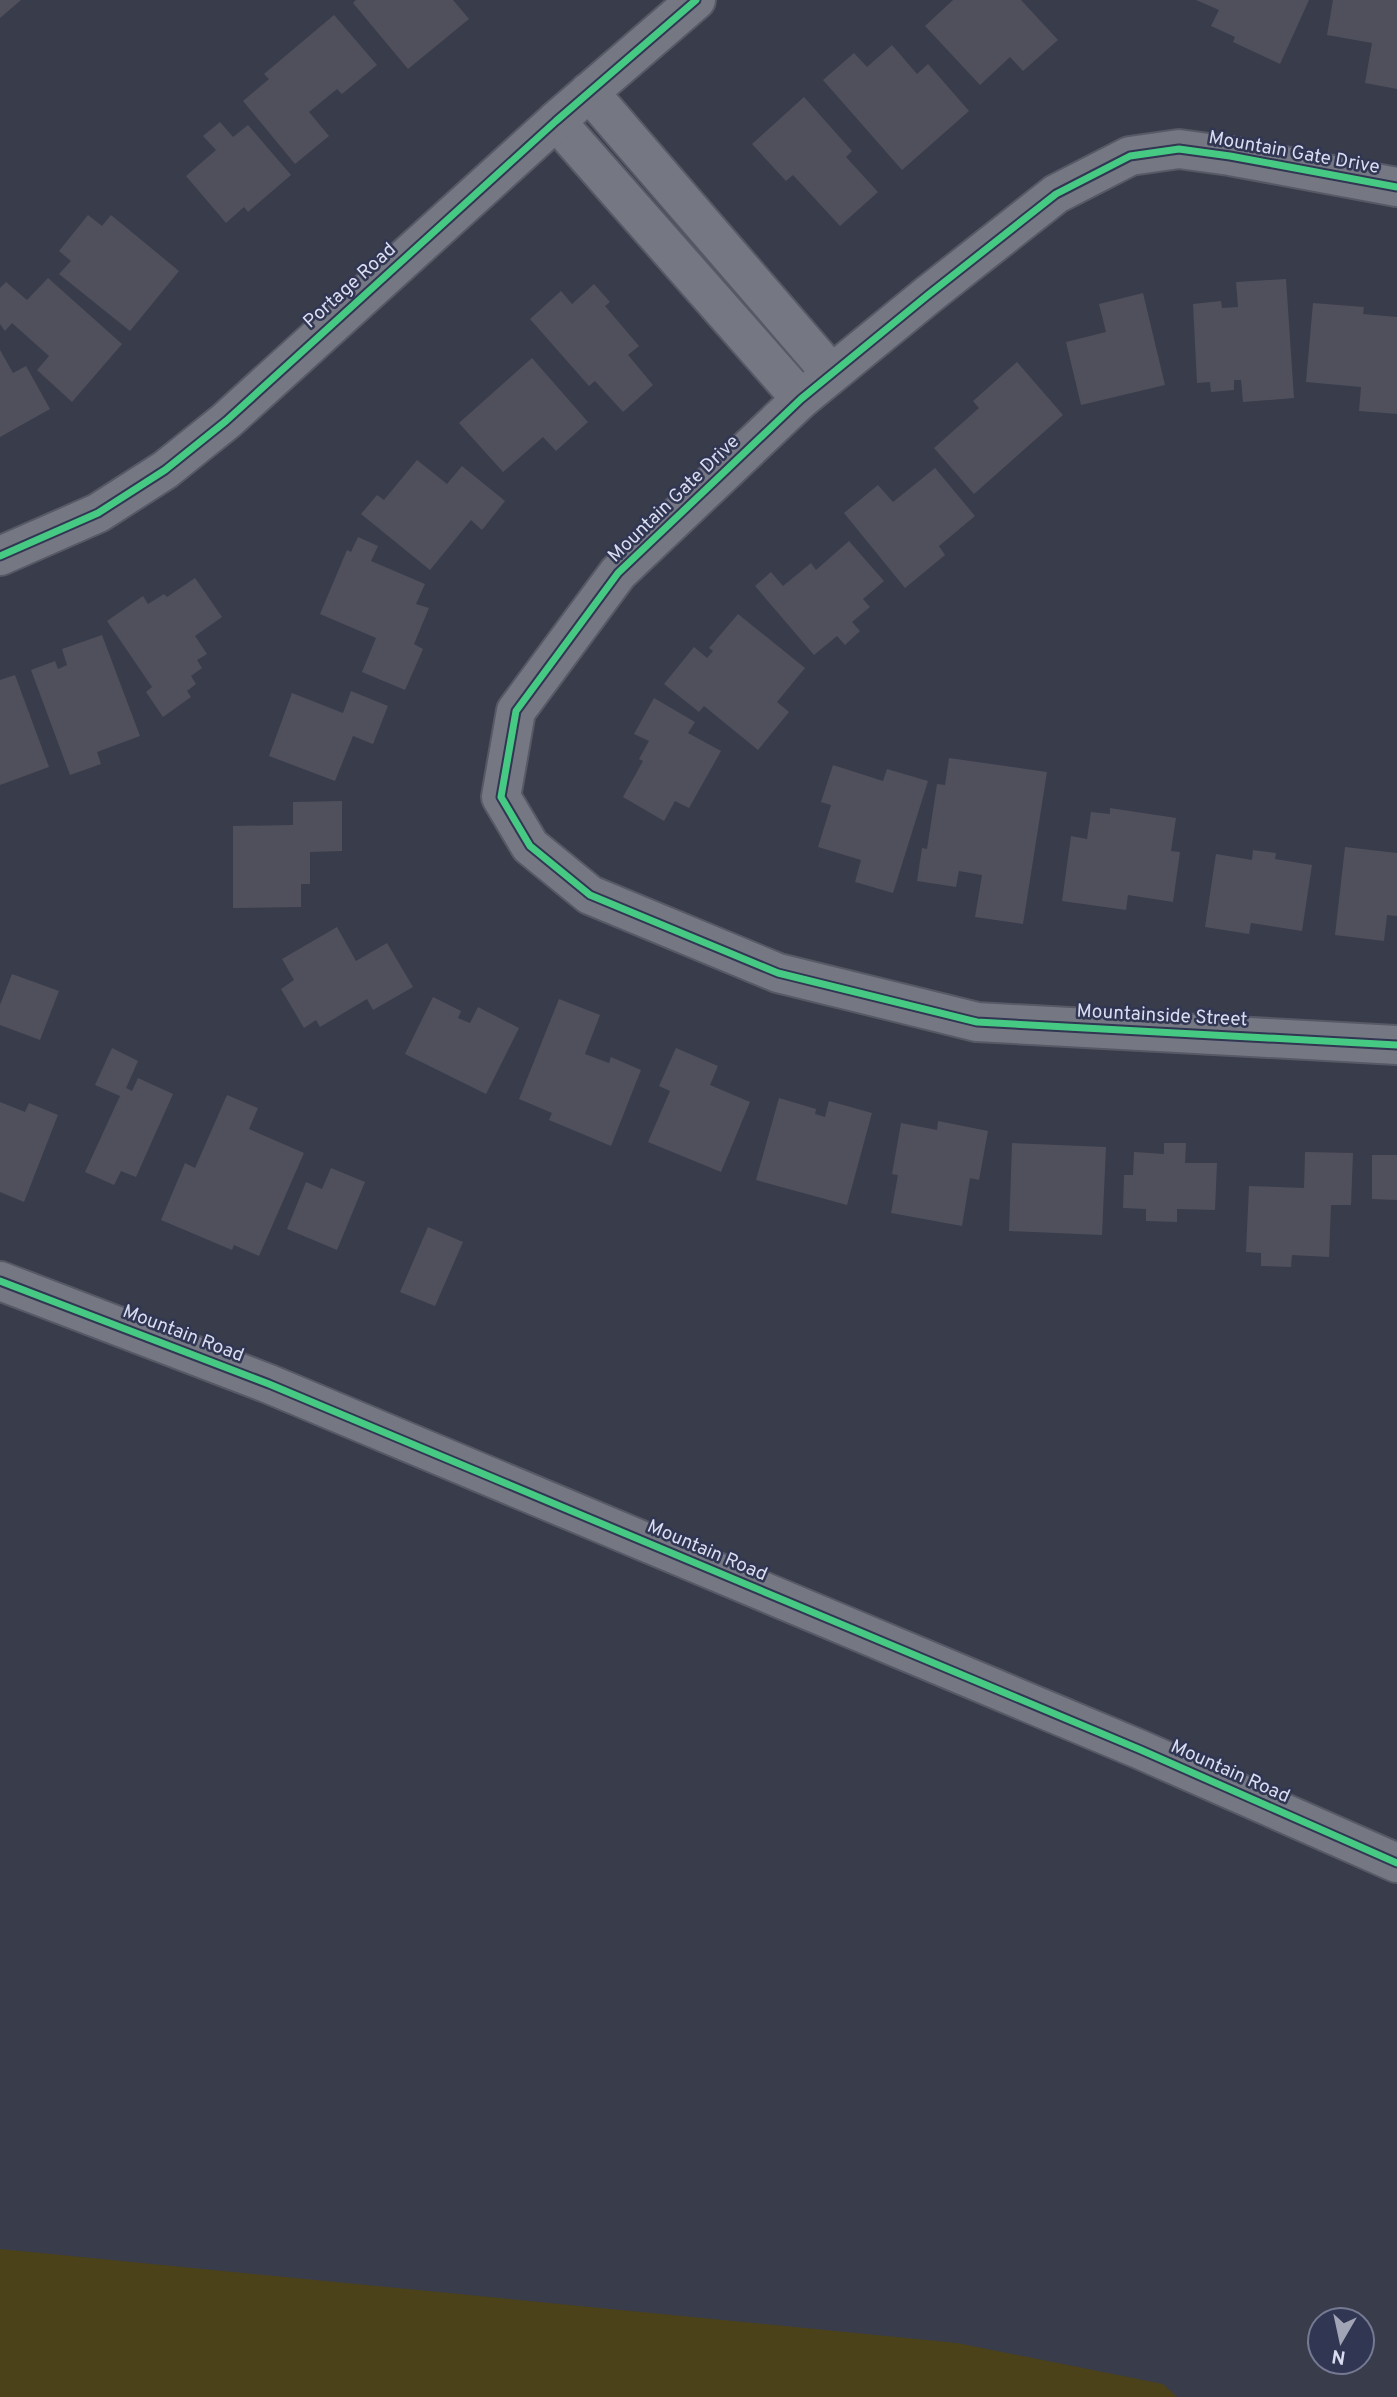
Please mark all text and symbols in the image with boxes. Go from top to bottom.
street label: Mountain Gate Drive [1206,126,1382,180]
street label: Portage Road [299,238,401,334]
street label: Mountain Gate Drive [603,430,745,568]
street label: Mountainside Street [1076,1000,1248,1032]
street label: Mountain Road [119,1300,247,1368]
street label: Mountain Road [643,1515,771,1587]
street label: Mountain Road [1167,1735,1293,1809]
north arrow [1306,2306,1376,2376]
text: N [1330,2343,1347,2369]

